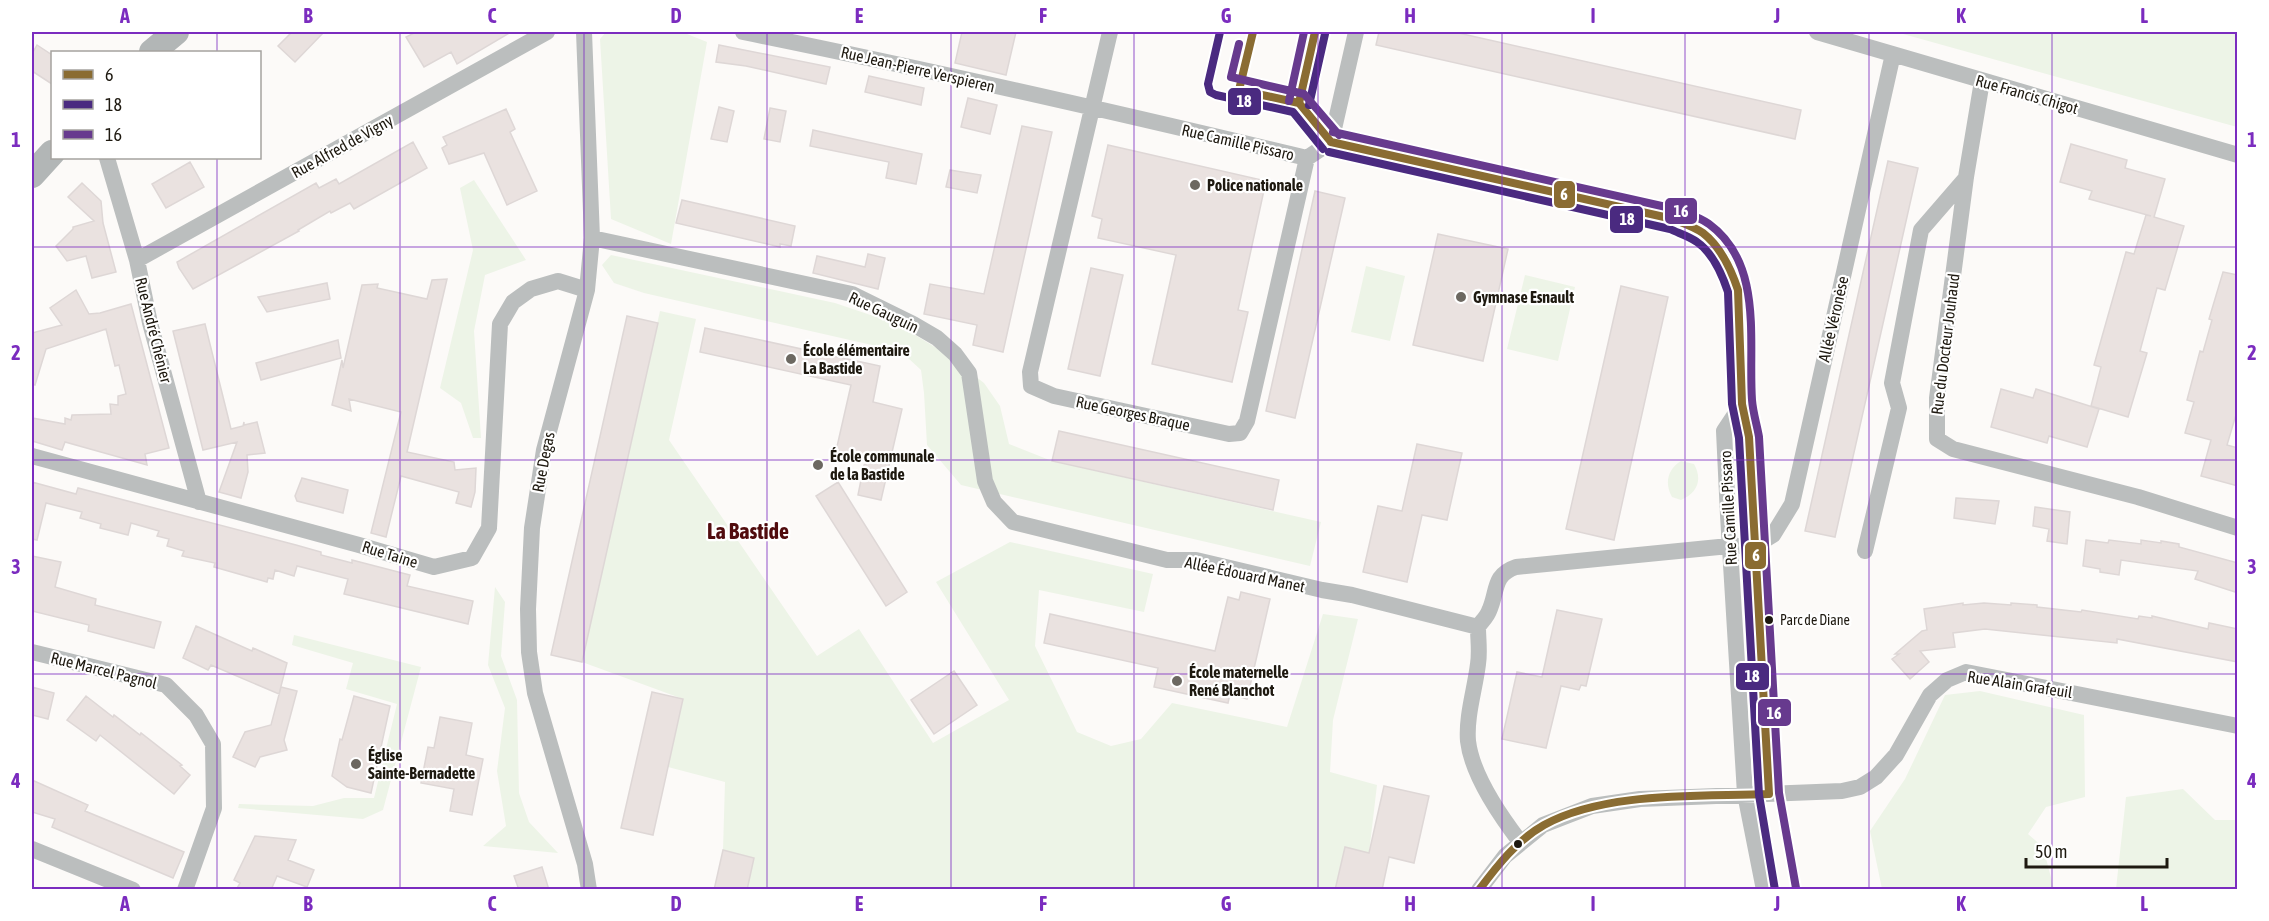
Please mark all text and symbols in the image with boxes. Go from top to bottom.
text: A [119,4,130,27]
text: B [303,4,313,27]
text: C [488,4,497,27]
text: D [670,4,682,27]
text: E [855,4,864,27]
text: F [1039,4,1047,27]
text: G [1221,4,1232,27]
text: H [1404,4,1416,27]
text: I [1590,4,1596,27]
text: J [1773,4,1780,27]
text: K [1956,4,1966,27]
text: L [2140,4,2148,27]
street label: Rue Jean-Pierre Verspieren [839,43,997,96]
legend [51,51,261,159]
text: 6 [105,64,113,85]
street label: Rue Francis Chigot [1973,71,2081,118]
line badge: 18 [1227,87,1262,116]
text: 18 [1236,92,1252,110]
text: 18 [105,94,122,115]
street label: Rue Alfred de Vigny [288,111,397,182]
street label: Rue Camille Pissaro [1180,120,1296,164]
text: 16 [105,124,122,145]
text: 1 [11,128,21,151]
text: 1 [2247,128,2257,151]
place label: Police nationale [1207,176,1303,194]
marker: Police nationale [1188,178,1202,192]
line badge: 6 [1553,180,1576,209]
text: 6 [1560,185,1568,203]
line badge: 16 [1664,197,1698,225]
text: 16 [1673,202,1689,220]
line badge: 18 [1609,205,1644,234]
text: 18 [1619,210,1635,228]
street label: Rue du Docteur Jouhaud [1927,272,1963,416]
street label: Allée Véronèse [1814,274,1852,364]
street label: Rue André Chénier [132,275,176,385]
street label: Rue Gauguin [846,288,922,337]
place label: Gymnase Esnault [1473,288,1575,306]
marker: Gymnase Esnault [1454,290,1468,304]
text: 2 [11,341,21,364]
place label: École élémentaire La Bastide [803,341,910,377]
text: 2 [2247,341,2257,364]
marker: École élémentaire La Bastide [784,352,798,366]
street label: Rue Georges Braque [1074,392,1192,435]
street label: Rue Degas [528,430,559,494]
place label: École communale de la Bastide [830,447,935,483]
street label: Rue Camille Pissaro [1716,450,1740,566]
marker: École communale de la Bastide [811,458,825,472]
district label: La Bastide [707,518,789,544]
street label: Rue Taine [360,537,420,571]
line badge: 6 [1744,541,1767,570]
text: 6 [1752,546,1760,564]
street label: Allée Édouard Manet [1183,552,1307,596]
text: 3 [11,555,21,578]
text: 3 [2247,555,2257,578]
place label: Parc de Diane [1780,612,1850,628]
marker: Parc de Diane [1763,614,1775,626]
street label: Rue Marcel Pagnol [49,648,160,693]
line badge: 18 [1735,662,1770,691]
place label: École maternelle René Blanchot [1189,663,1289,699]
text: 18 [1744,667,1760,685]
street label: Rue Alain Grafeuil [1966,667,2074,701]
marker: École maternelle René Blanchot [1170,674,1184,688]
line badge: 16 [1757,698,1792,727]
text: 16 [1766,704,1782,722]
place label: Église Sainte-Bernadette [368,746,475,782]
marker: Église Sainte-Bernadette [349,757,363,771]
text: 4 [10,769,21,792]
text: 4 [2246,769,2257,792]
scale bar [2026,831,2167,869]
unlabelled marker [1512,838,1524,850]
text: 50 m [2035,841,2067,862]
text: A [119,892,130,915]
text: B [303,892,313,915]
text: C [488,892,497,915]
text: D [670,892,682,915]
text: E [855,892,864,915]
text: F [1039,892,1047,915]
text: G [1221,892,1232,915]
text: H [1404,892,1416,915]
text: I [1590,892,1596,915]
text: J [1773,892,1780,915]
text: K [1956,892,1966,915]
text: L [2140,892,2148,915]

